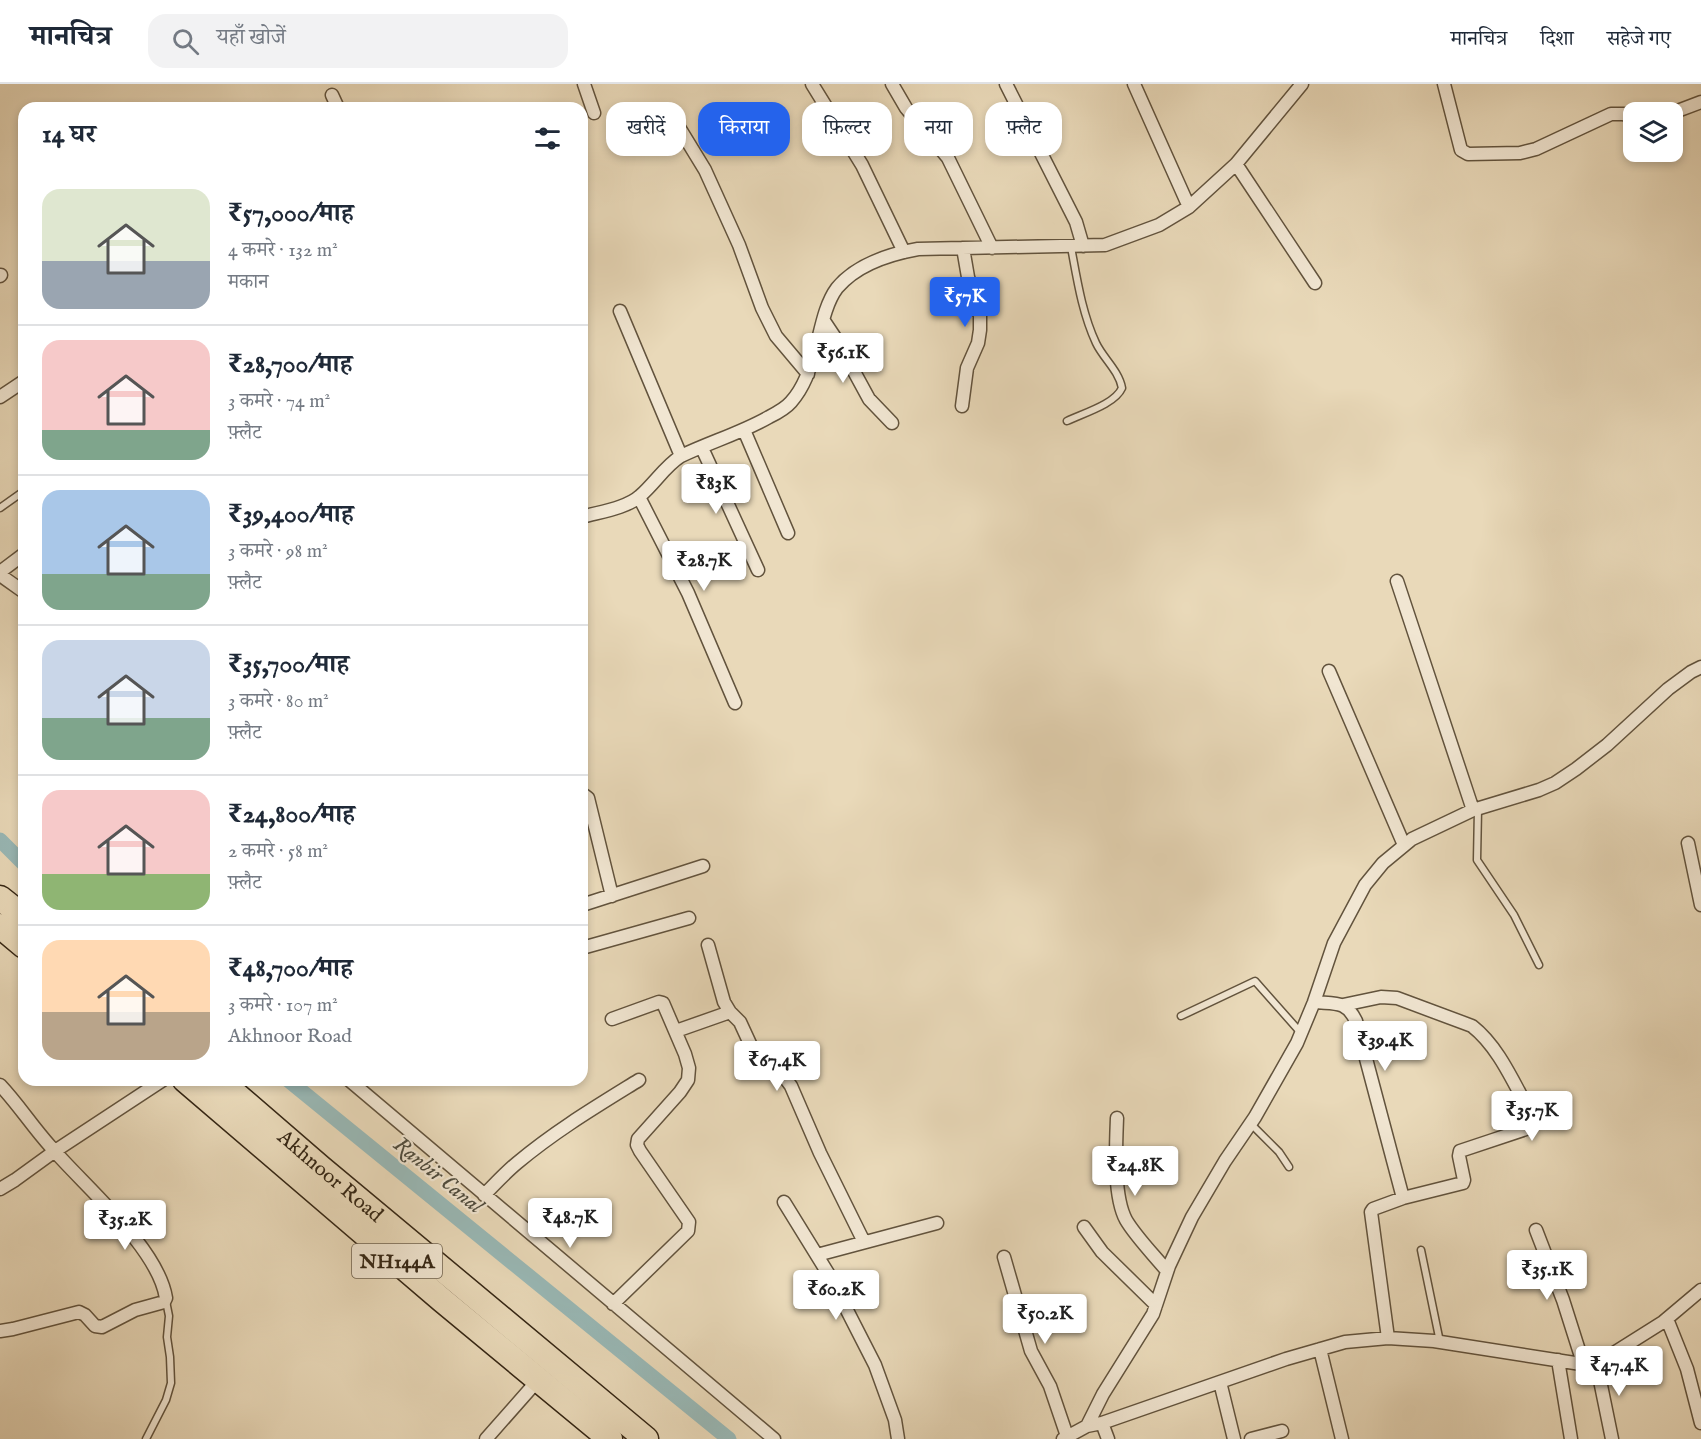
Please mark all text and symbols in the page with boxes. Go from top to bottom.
search box [148,14,568,68]
text: मानचित्र [30,20,112,55]
text: यहाँ खोजें [217,24,286,52]
icon: search [169,25,202,58]
text: मानचित्र [1450,26,1507,53]
text: दिशा [1540,26,1574,53]
text: सहेजे गए [1607,26,1671,53]
chip: खरीदें [606,102,686,156]
chip: किराया [698,102,790,156]
chip: फ़िल्टर [802,102,892,156]
chip: नया [904,102,973,156]
chip: फ़्लैट [985,102,1062,156]
map controls [1623,102,1683,162]
button: layers [1623,102,1683,162]
text: 14 घर [42,118,96,151]
icon: filters [531,122,564,155]
text: ₹57,000/माह [228,197,354,230]
icon: home [90,213,162,285]
text: 4 कमरे · 132 m² [228,238,338,263]
text: मकान [228,270,269,295]
pin: ₹57K [929,277,1001,328]
text: ₹57K [944,284,986,309]
pin: ₹56.1K [794,333,892,384]
text: ₹56.1K [816,340,870,365]
text: ₹28,700/माह [228,348,352,381]
icon: home [90,364,162,436]
text: 3 कमरे · 74 m² [228,389,330,414]
text: फ़्लैट [228,421,261,446]
pin: ₹83K [680,464,752,515]
text: ₹83K [695,471,737,496]
text: ₹39,400/माह [228,498,354,531]
icon: home [90,514,162,586]
text: 3 कमरे · 98 m² [228,539,328,564]
pin: ₹28.7K [655,541,753,592]
text: ₹28.7K [676,548,732,573]
text: फ़्लैट [228,571,261,596]
text: ₹35,700/माह [228,648,349,681]
icon: home [90,664,162,736]
text: 3 कमरे · 80 m² [228,689,329,714]
text: फ़्लैट [228,721,261,746]
text: ₹24,800/माह [228,798,355,831]
icon: home [90,814,162,886]
text: 2 कमरे · 58 m² [228,839,328,864]
text: फ़्लैट [228,871,261,896]
text: ₹48,700/माह [228,952,353,985]
icon: home [90,964,162,1036]
text: 3 कमरे · 107 m² [228,993,338,1018]
pin: ₹39.4K [1336,1021,1434,1072]
text: Akhnoor Road [228,1024,352,1049]
text: ₹39.4K [1357,1028,1413,1053]
pin: ₹67.4K [728,1041,826,1092]
text: ₹67.4K [748,1048,806,1073]
pin: ₹35.7K [1483,1091,1581,1142]
text: ₹35.7K [1505,1098,1559,1123]
street label: Akhnoor Road [270,1124,389,1230]
water label: Ranbir Canal [387,1131,490,1221]
pin: ₹24.8K [1086,1146,1184,1197]
text: ₹24.8K [1106,1153,1164,1178]
pin: ₹48.7K [521,1198,619,1249]
pin: ₹35.2K [76,1200,174,1251]
text: ₹48.7K [542,1205,598,1230]
text: ₹35.2K [98,1207,152,1232]
road number: NH144A [352,1244,442,1278]
pin: ₹35.1K [1498,1250,1596,1301]
text: ₹35.1K [1521,1257,1573,1282]
pin: ₹60.2K [787,1270,885,1321]
text: ₹60.2K [807,1277,865,1302]
pin: ₹50.2K [996,1294,1094,1345]
text: ₹50.2K [1017,1301,1073,1326]
pin: ₹47.4K [1570,1346,1668,1397]
text: ₹47.4K [1590,1353,1648,1378]

